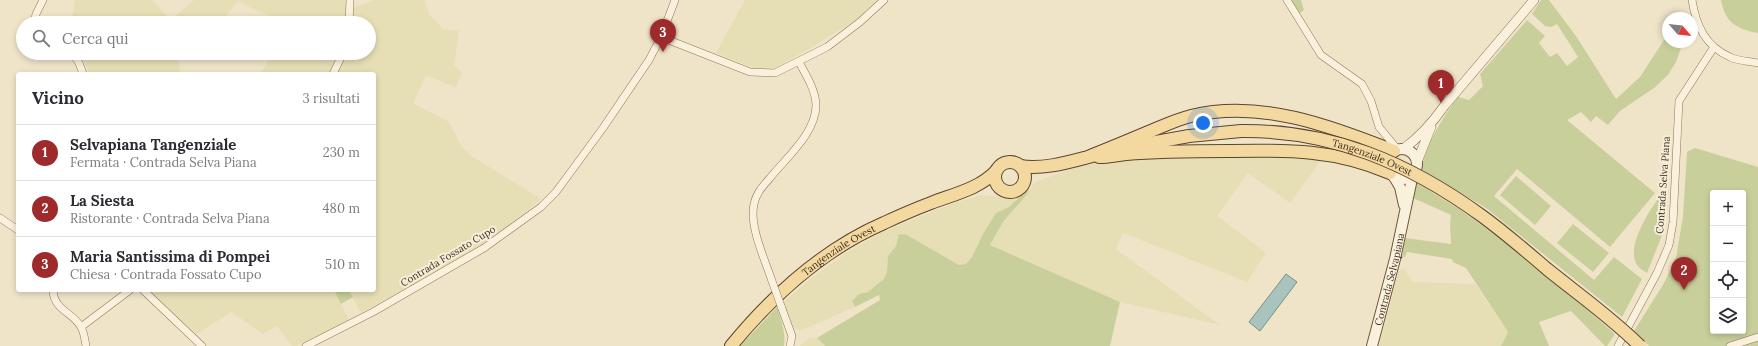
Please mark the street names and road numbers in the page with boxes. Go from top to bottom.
street label: Tangenziale Ovest [1331,136,1415,178]
street label: Contrada Selva Piana [1653,136,1673,234]
street label: Tangenziale Ovest [799,221,877,278]
street label: Contrada Fossato Cupo [398,222,498,290]
street label: Contrada Selvapiana [1371,232,1407,327]

